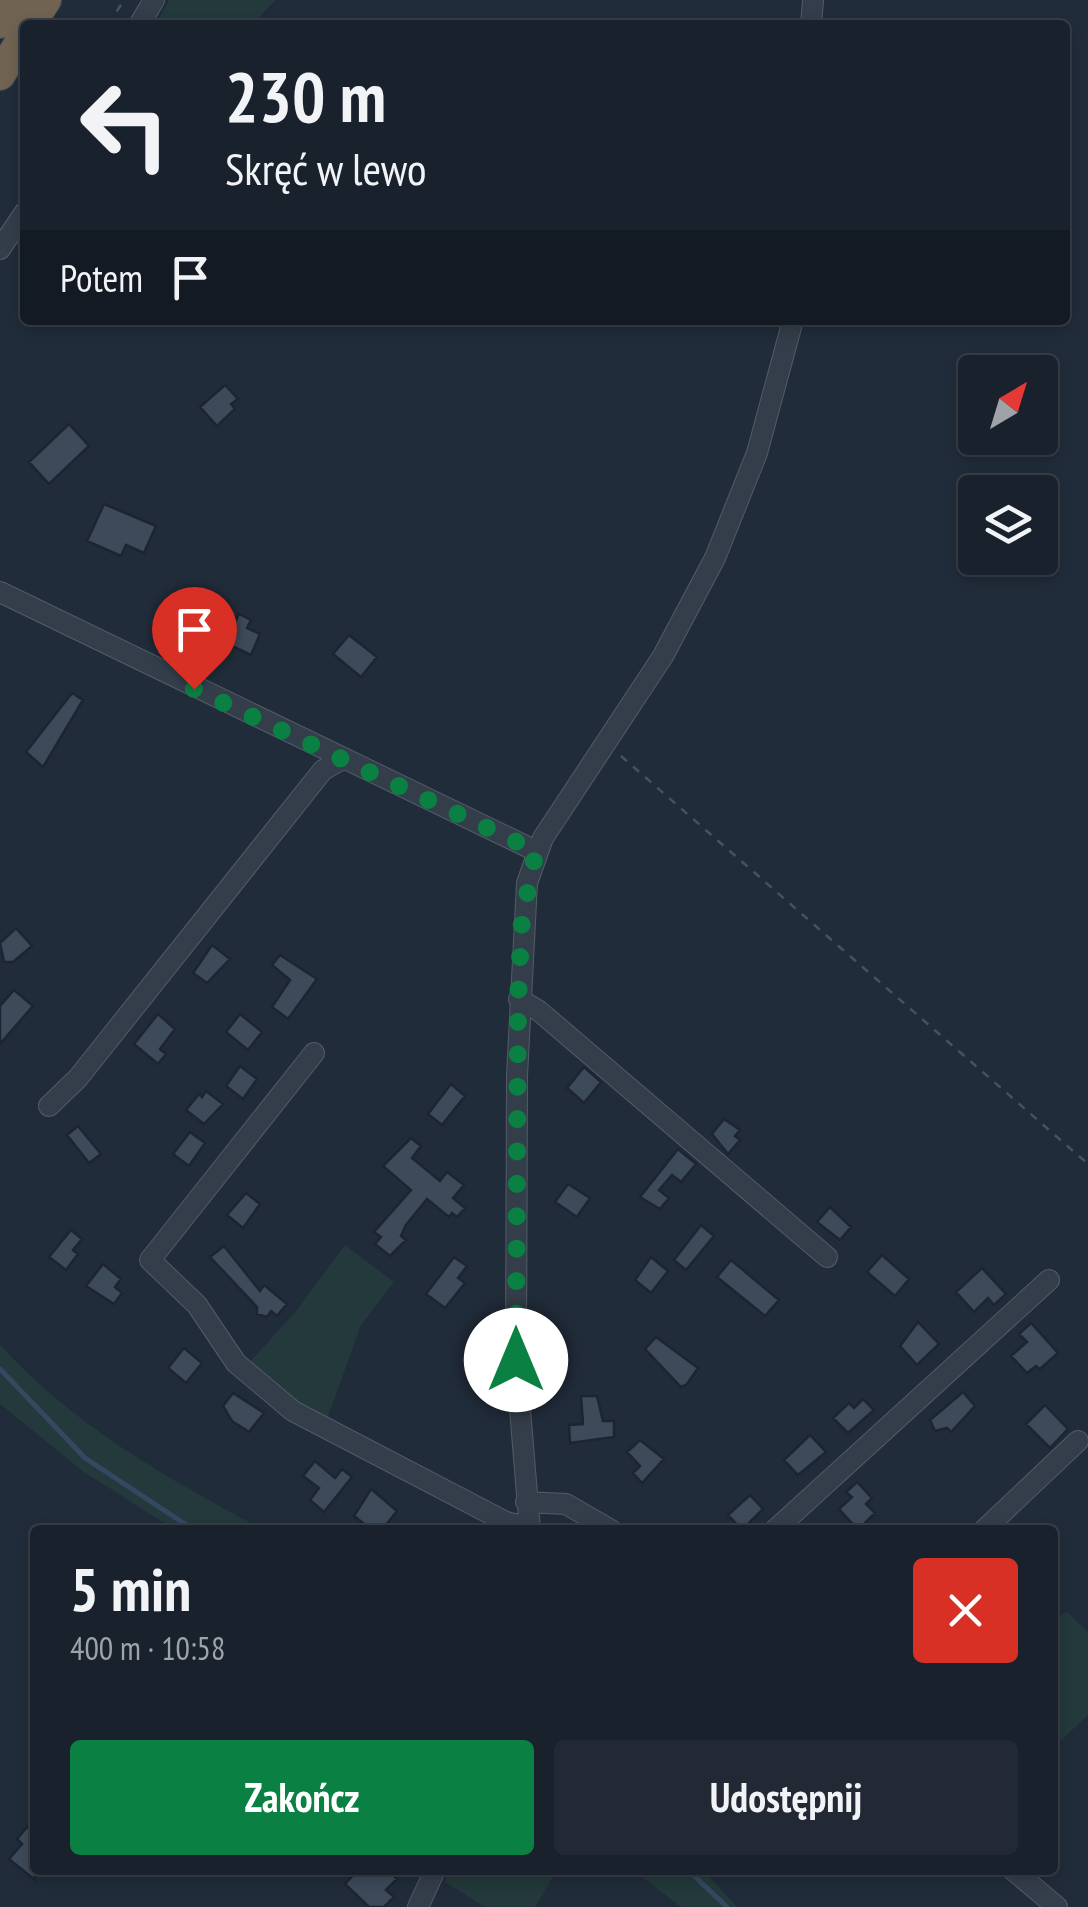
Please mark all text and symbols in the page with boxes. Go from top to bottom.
text: 230 m [225,51,386,141]
icon: left [60,60,190,190]
text: Skręć w lewo [225,139,426,197]
icon: arrive [163,250,218,305]
text: Potem [60,253,143,302]
north arrow [958,355,1058,455]
map controls [958,355,1058,575]
button: layers [958,475,1058,575]
pin [152,587,237,690]
icon: arrive [167,602,222,657]
position arrow [464,1308,568,1412]
text: 5 min [70,1550,191,1628]
button: close [913,1558,1018,1663]
text: 400 m · 10:58 [70,1627,225,1669]
button: Zakończ [70,1740,534,1855]
button: Udostępnij [554,1740,1018,1855]

